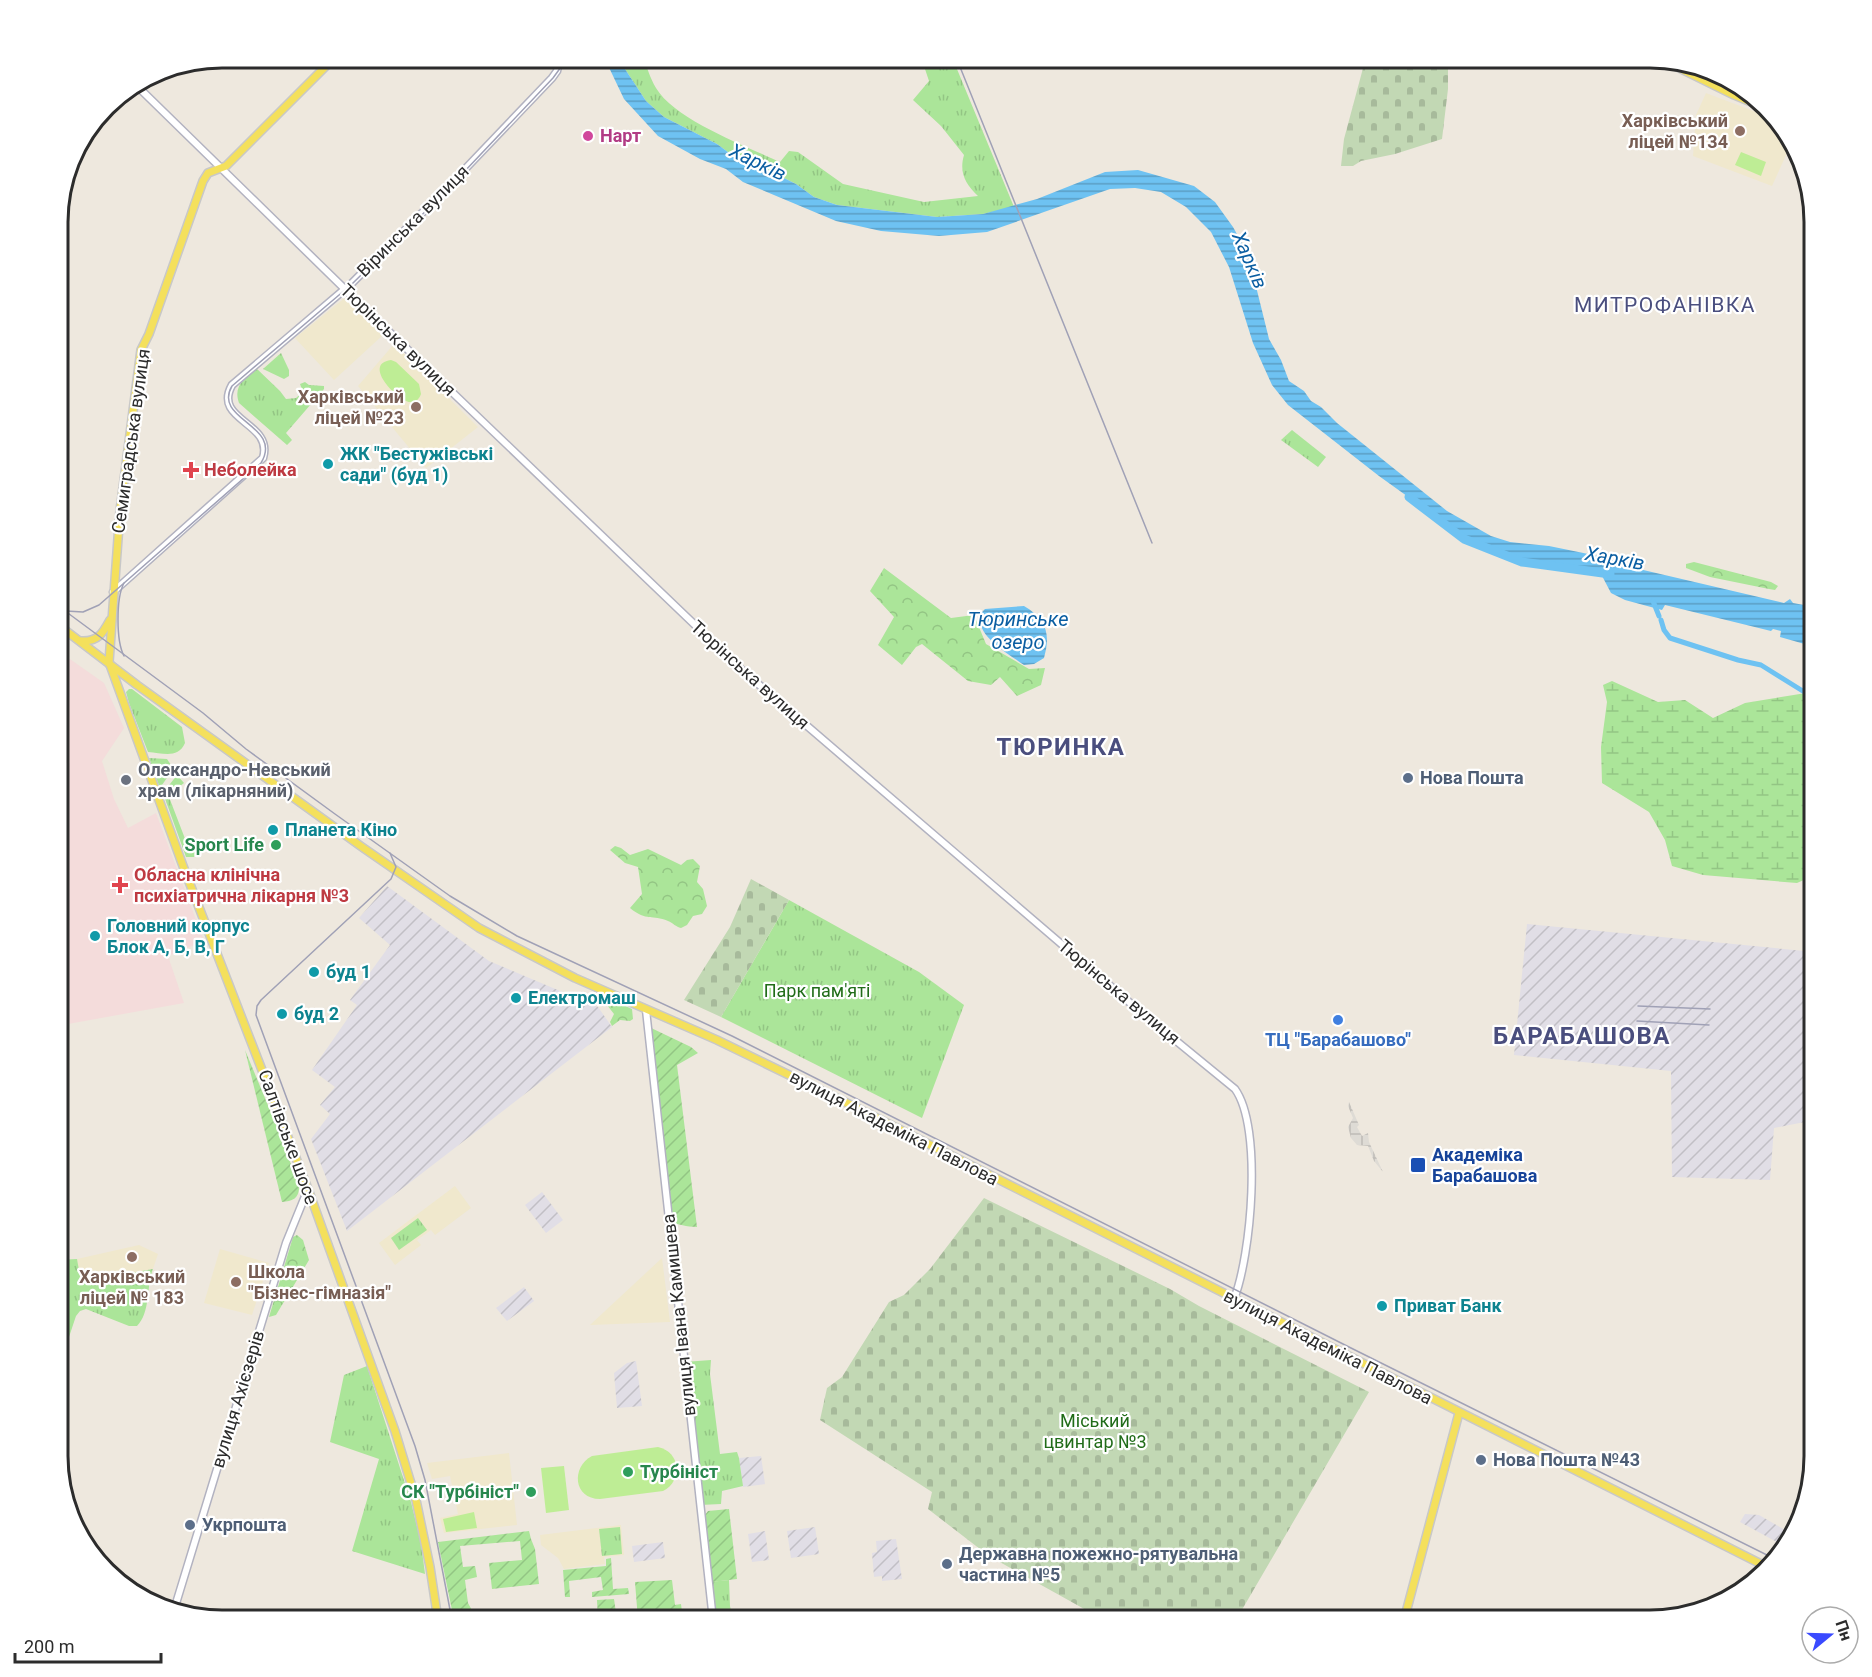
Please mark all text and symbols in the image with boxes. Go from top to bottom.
place label: Харківський ліцей №134 [1622,110,1728,152]
marker: Харківський ліцей №134 [1733,124,1747,138]
place label: Нарт [600,125,641,146]
marker: Нарт [581,129,595,143]
water label: Харків [725,138,790,186]
street label: Віринська вулиця [352,160,473,281]
water label: Харків [1227,227,1273,292]
street label: Тюрінська вулиця [336,279,460,400]
district label: МИТРОФАНІВКА [1574,293,1756,317]
street label: Семиградська вулиця [107,347,154,535]
place label: Харківський ліцей №23 [298,386,404,428]
marker: Харківський ліцей №23 [409,400,423,414]
place label: ЖК "Бестужівські сади" (буд 1) [340,443,493,486]
marker: ЖК "Бестужівські сади" (буд 1) [321,457,335,471]
place label: Неболейка [204,459,297,480]
marker: Неболейка [182,461,200,479]
water label: Харків [1582,541,1647,575]
water label: Тюринське озеро [968,607,1068,654]
street label: Тюрінська вулиця [687,616,814,733]
district label: ТЮРИНКА [997,733,1125,761]
place label: Олександро-Невський храм (лікарняний) [138,759,331,802]
place label: Нова Пошта [1420,767,1524,788]
marker: Нова Пошта [1401,771,1415,785]
marker: Олександро-Невський храм (лікарняний) [119,773,133,787]
place label: Планета Кіно [285,819,397,840]
marker: Планета Кіно [266,823,280,837]
place label: Sport Life [185,834,264,855]
marker: Sport Life [269,838,283,852]
place label: Обласна клінічна психіатрична лікарня №3 [134,864,349,906]
marker: Обласна клінічна психіатрична лікарня №3 [111,876,129,894]
place label: Головний корпус Блок А, Б, В, Г [107,915,250,957]
marker: Головний корпус Блок А, Б, В, Г [88,929,102,943]
street label: Тюрінська вулиця [1054,935,1184,1049]
place label: буд 1 [326,961,371,982]
marker: буд 1 [307,965,321,979]
park label: Парк пам'яті [764,980,870,1001]
place label: Електромаш [528,987,636,1008]
marker: Електромаш [509,991,523,1005]
place label: буд 2 [294,1003,339,1024]
marker: буд 2 [275,1007,289,1021]
marker: ТЦ "Барабашово" [1331,1013,1345,1027]
district label: БАРАБАШОВА [1493,1022,1671,1050]
place label: ТЦ "Барабашово" [1265,1029,1411,1050]
street label: вулиця Академіка Павлова [786,1066,1002,1189]
street label: Салтівське шосе [254,1067,323,1207]
place label: Академіка Барабашова [1432,1144,1538,1186]
marker: Академіка Барабашова [1409,1156,1427,1174]
street label: вулиця Івана Камишева [657,1213,700,1417]
marker: Харківський ліцей № 183 [125,1250,139,1264]
place label: Школа "Бізнес-гімназія" [248,1261,391,1303]
place label: Харківський ліцей № 183 [79,1266,185,1308]
marker: Школа "Бізнес-гімназія" [229,1275,243,1289]
street label: вулиця Академіка Павлова [1220,1285,1436,1408]
place label: Приват Банк [1394,1295,1502,1316]
marker: Приват Банк [1375,1299,1389,1313]
street label: вулиця Ахієзерів [207,1328,268,1470]
park label: Міський цвинтар №3 [1043,1410,1147,1452]
place label: Нова Пошта №43 [1493,1449,1640,1470]
marker: Нова Пошта №43 [1474,1453,1488,1467]
place label: Турбініст [640,1461,718,1482]
marker: Турбініст [621,1465,635,1479]
place label: СК "Турбініст" [401,1481,519,1502]
marker: СК "Турбініст" [524,1485,538,1499]
place label: Укрпошта [202,1514,287,1535]
marker: Укрпошта [183,1518,197,1532]
place label: Державна пожежно-рятувальна частина №5 [959,1543,1238,1585]
marker: Державна пожежно-рятувальна частина №5 [940,1557,954,1571]
north arrow [1800,1605,1860,1665]
text: Пн [1831,1618,1856,1643]
scale bar [15,1626,160,1664]
text: 200 m [24,1636,75,1657]

